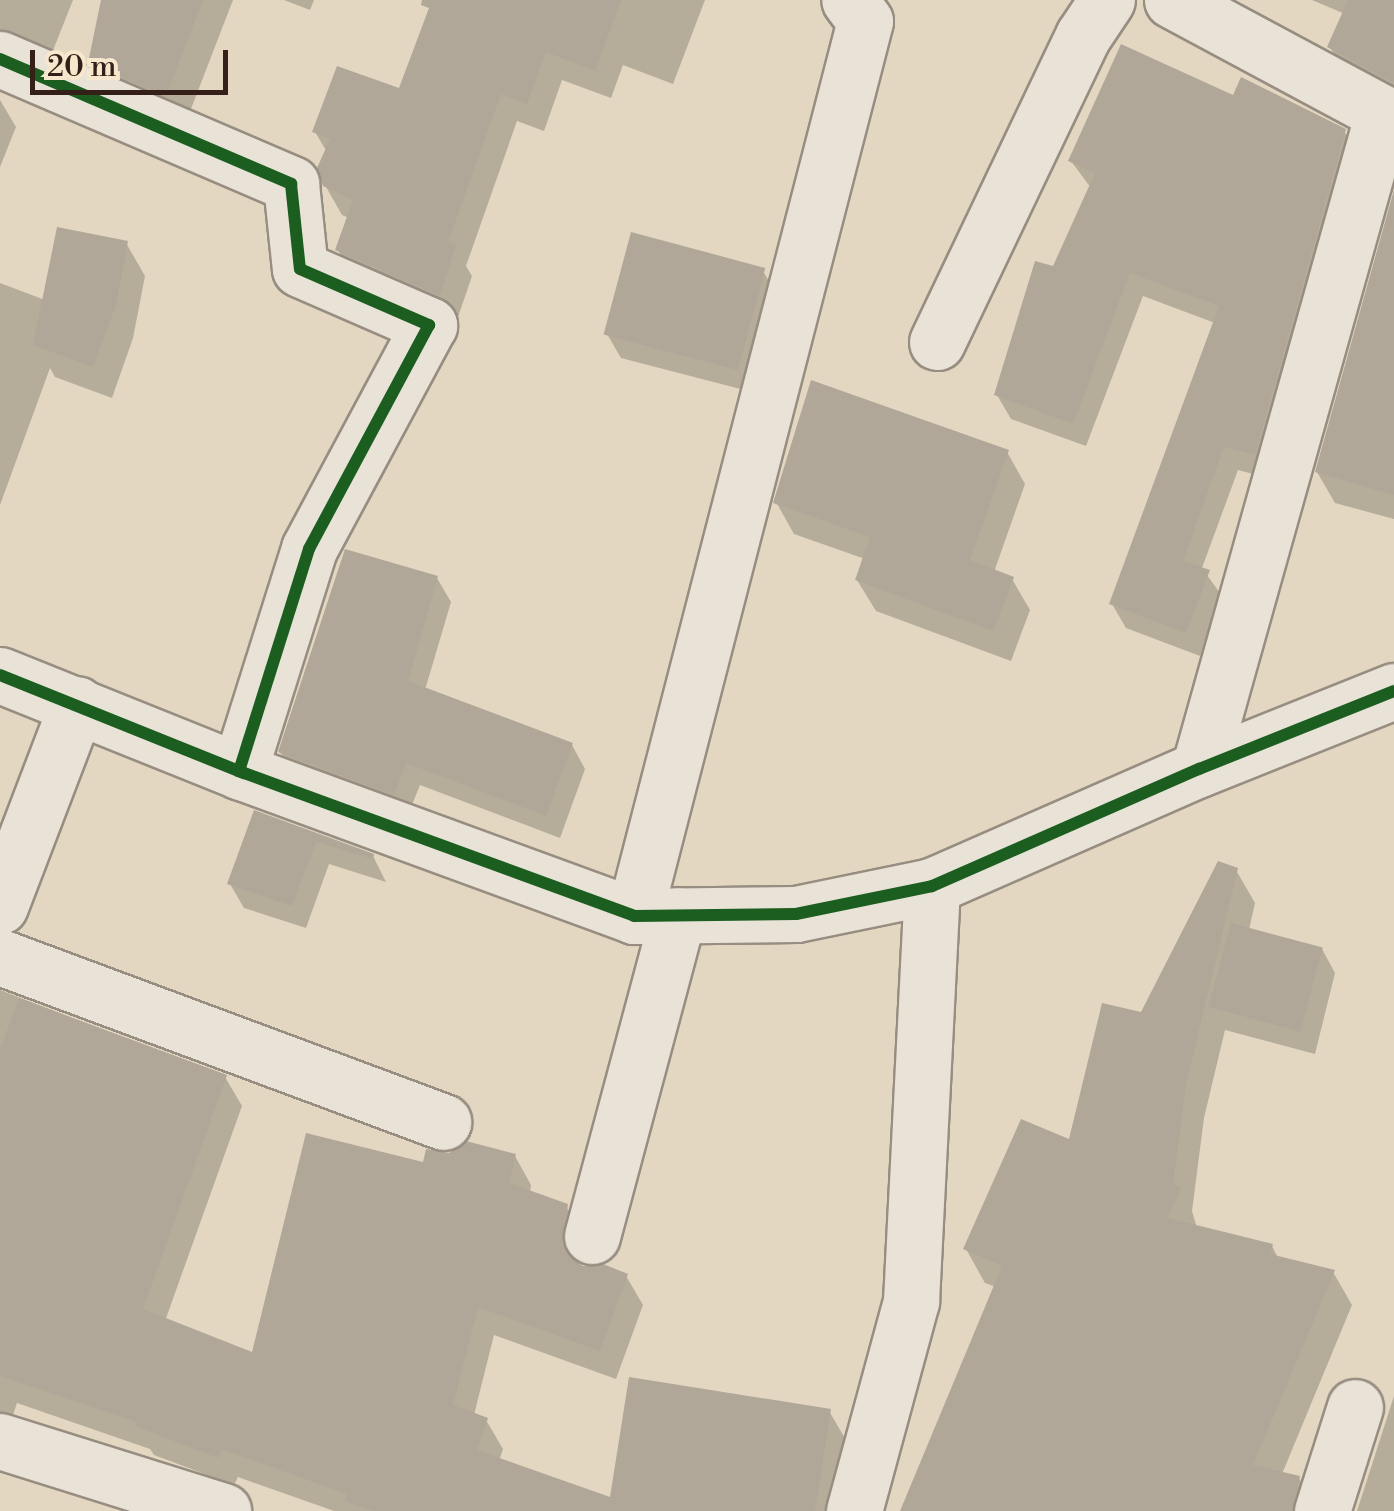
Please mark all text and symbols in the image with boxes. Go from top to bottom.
scale bar [35,30,232,92]
text: 20 m [47,48,116,86]

